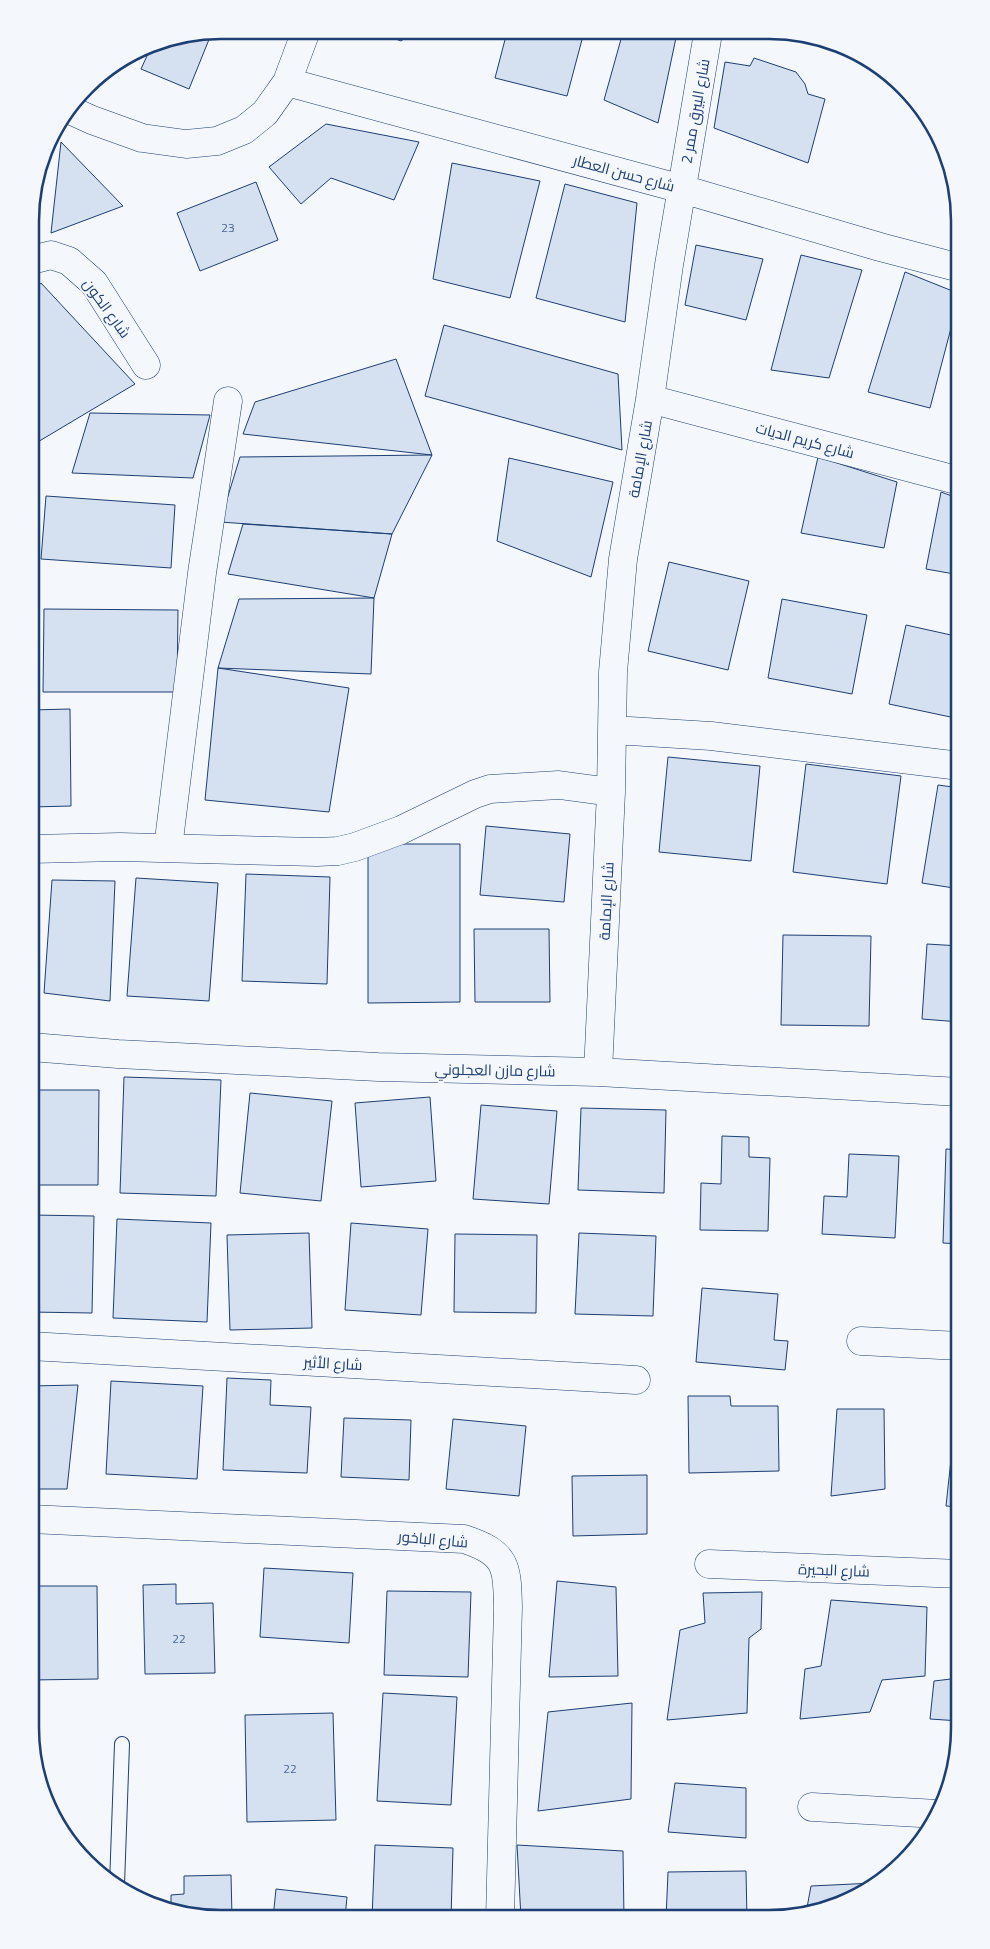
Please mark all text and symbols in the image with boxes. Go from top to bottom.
street label: شارع البيرق ممر 2 [674,57,716,165]
street label: شارع حسن العطار [570,148,677,198]
house number: 23 [221,218,235,237]
street label: شارع الكون [77,273,137,343]
street label: شارع كريم الديات [753,416,857,464]
street label: شارع الإمامة [622,418,658,500]
street label: شارع الإمامة [592,861,620,941]
street label: شارع مازن العجلوني [434,1057,556,1084]
street label: شارع الأثير [302,1350,363,1376]
street label: شارع الباخور [396,1524,469,1554]
street label: شارع البحيرة [798,1557,870,1583]
house number: 22 [172,1629,186,1648]
house number: 22 [283,1759,297,1778]

